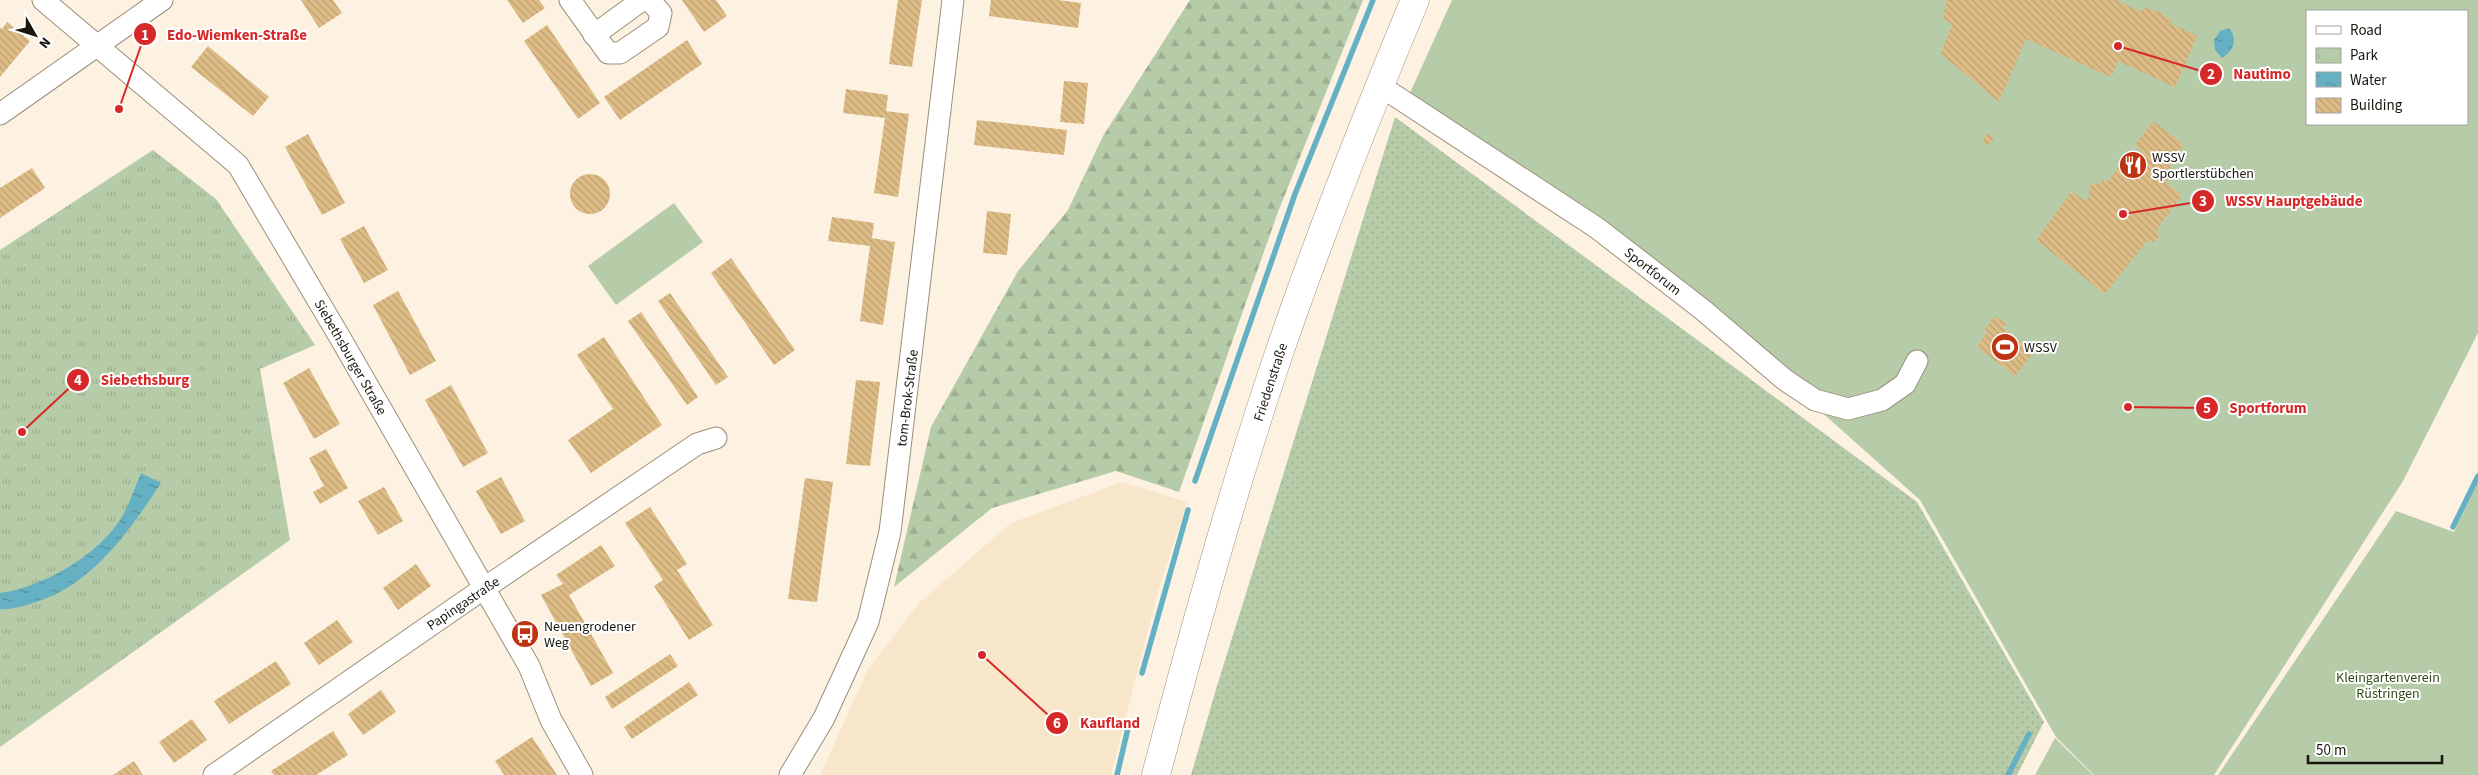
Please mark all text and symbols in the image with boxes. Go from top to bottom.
north arrow [10,10,60,60]
legend [2306,10,2468,125]
callout: Edo-Wiemken-Straße [132,19,317,49]
text: Road [2350,20,2382,41]
text: 1 [141,25,149,46]
text: Edo-Wiemken-Straße [167,25,307,46]
text: N [34,33,55,52]
text: Park [2350,45,2379,66]
callout: Nautimo [2198,59,2301,89]
text: 2 [2207,64,2215,85]
text: Nautimo [2233,64,2291,85]
text: Water [2350,70,2387,91]
text: Building [2350,95,2403,116]
place label: WSSV Sportlerstübchen [2152,148,2254,184]
restaurant icon: WSSV Sportlerstübchen [2118,150,2148,180]
callout: WSSV Hauptgebäude [2190,186,2372,216]
text: 3 [2199,191,2207,212]
text: WSSV Hauptgebäude [2226,191,2363,212]
street label: Sportforum [1619,243,1685,301]
street label: Siebethsburger Straße [309,296,391,419]
sports icon: WSSV [1990,332,2020,362]
place label: WSSV [2024,338,2058,358]
street label: Friedenstraße [1249,341,1293,424]
street label: tom-Brok-Straße [892,348,924,448]
callout: Siebethsburg [66,365,199,395]
text: 4 [74,370,82,391]
text: Siebethsburg [101,370,189,391]
callout: Sportforum [2194,393,2317,423]
text: 5 [2203,398,2211,419]
text: Sportforum [2229,398,2307,419]
street label: Papingastraße [423,572,504,636]
place label: Neuengrodener Weg [544,617,636,653]
bus stop icon: Neuengrodener Weg [510,619,540,649]
park label: Kleingartenverein Rüstringen [2336,668,2440,704]
callout: Kaufland [1045,708,1150,738]
text: 6 [1053,713,1061,734]
text: Kaufland [1080,713,1140,734]
scale bar [2308,732,2442,764]
text: 50 m [2316,740,2346,761]

